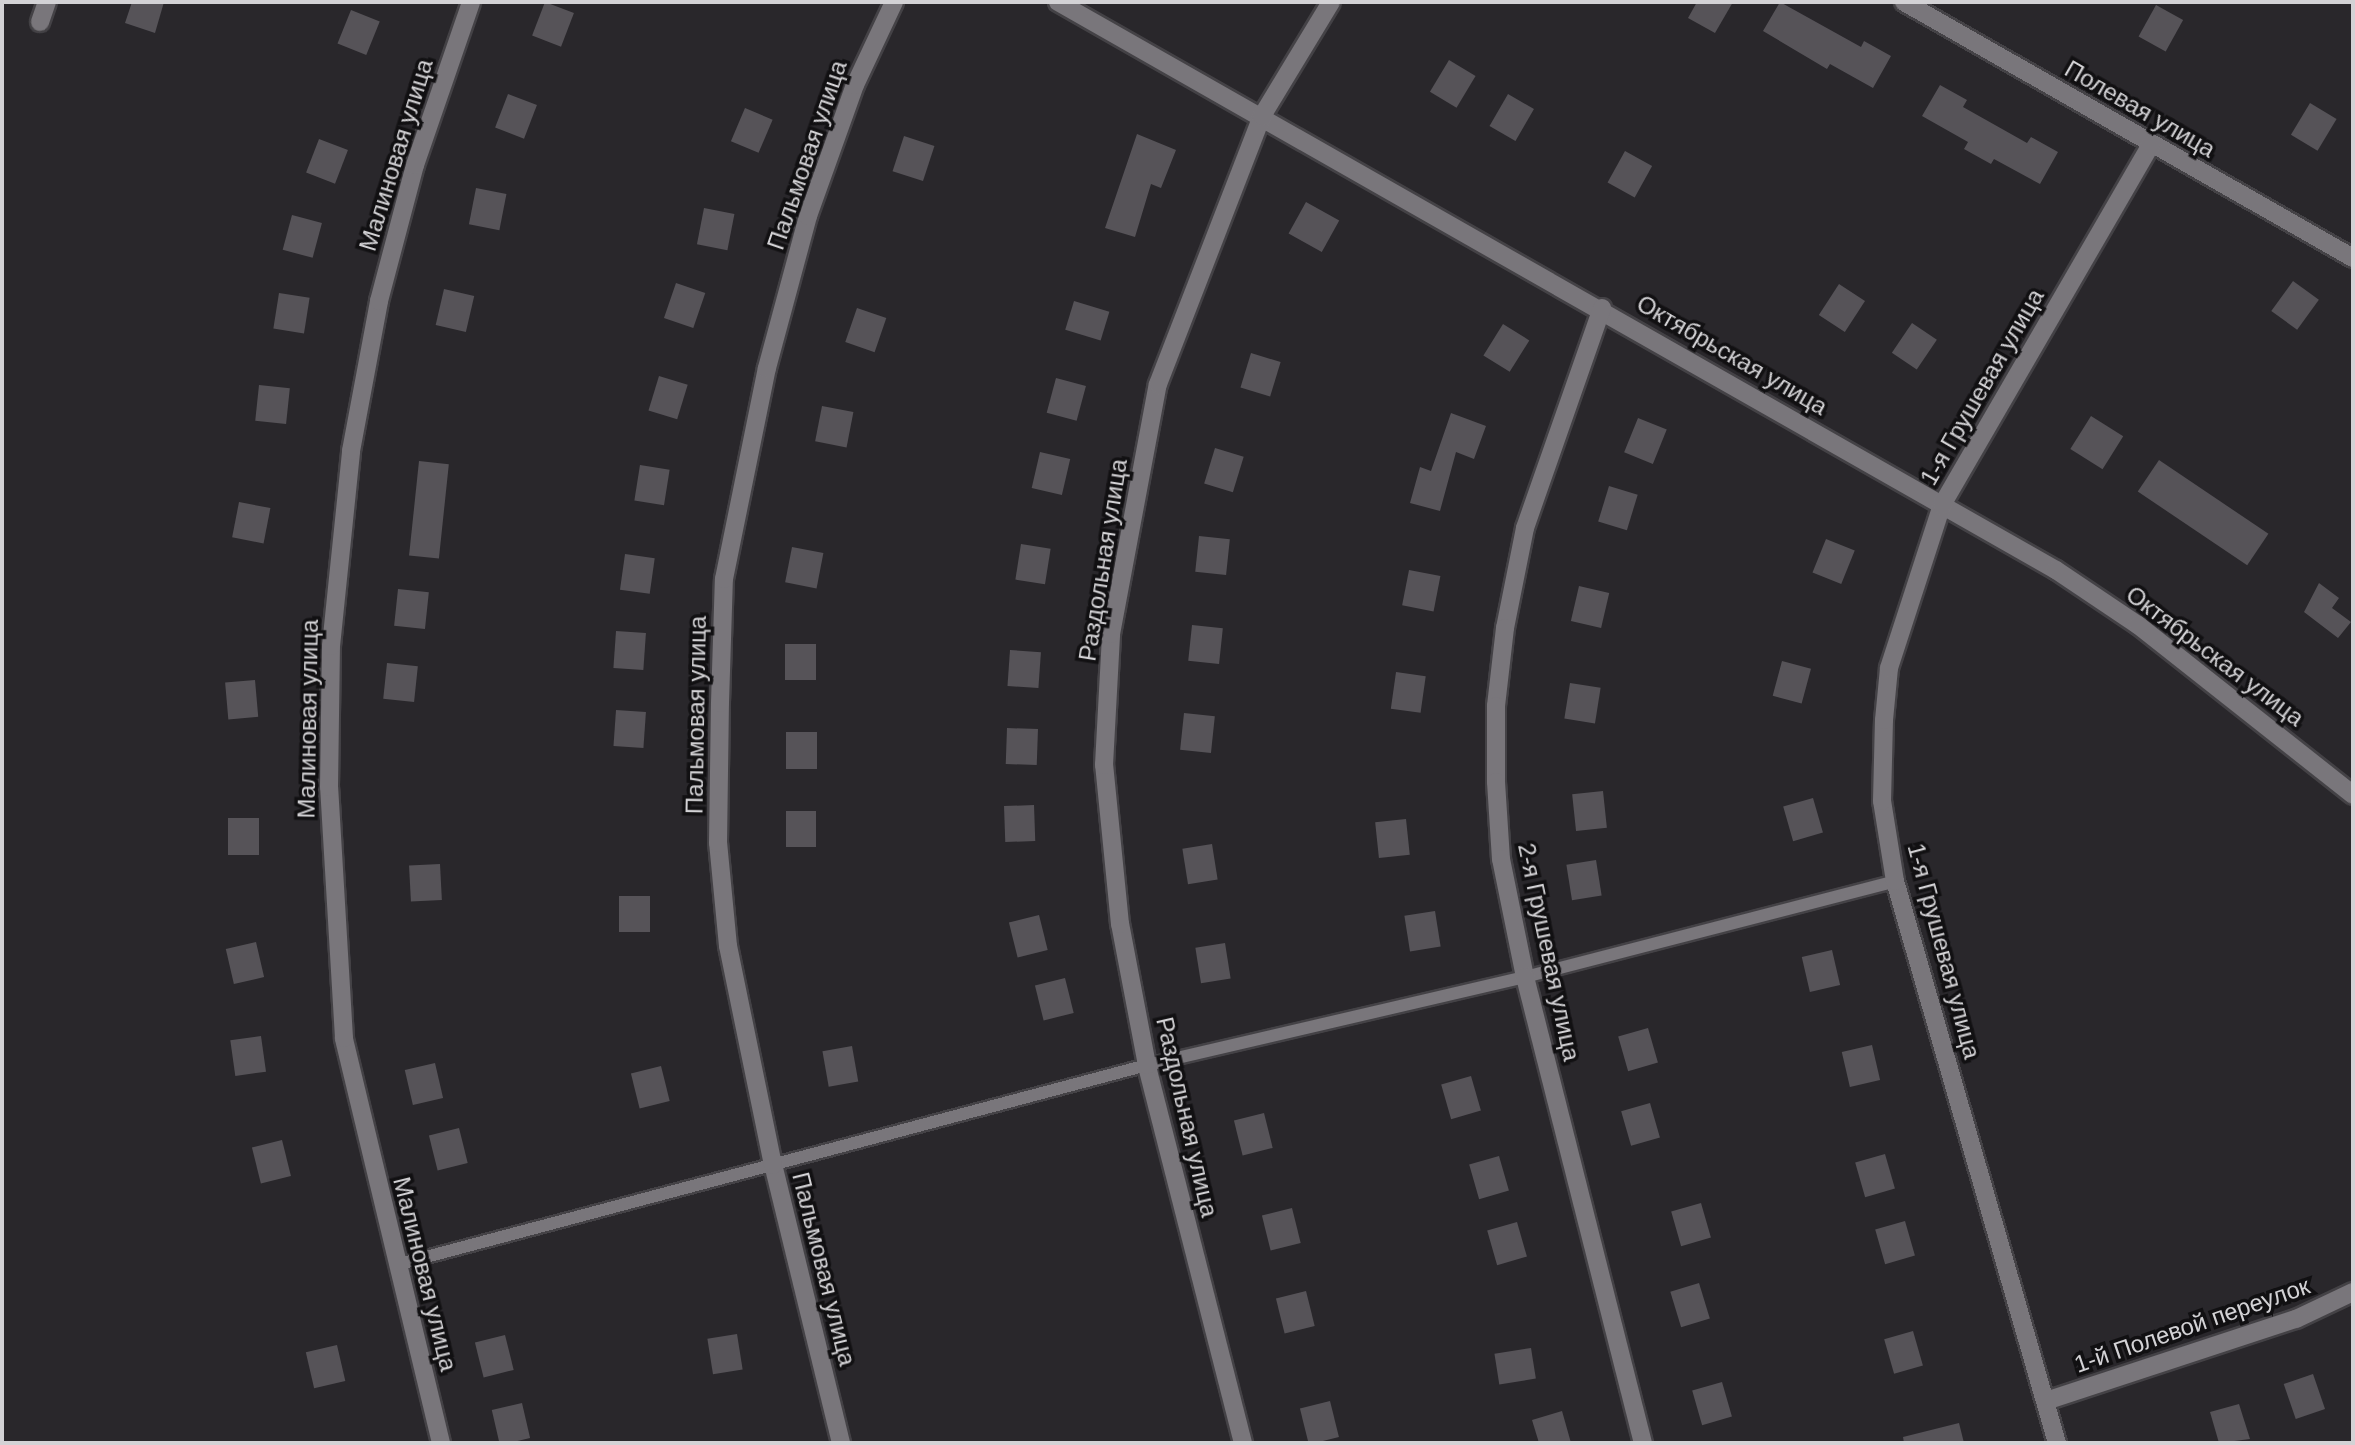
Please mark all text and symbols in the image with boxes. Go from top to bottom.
street label: Полевая улица [2060,54,2220,164]
street label: Малиновая улица [353,56,439,254]
street label: Пальмовая улица [761,57,853,253]
street label: 1-я Грушевая улица [1914,284,2050,490]
street label: Октябрьская улица [1632,289,1832,421]
street label: Раздольная улица [1073,457,1133,663]
street label: Октябрьская улица [2120,580,2310,732]
street label: Пальмовая улица [680,616,712,814]
street label: Малиновая улица [292,619,324,819]
street label: 1-я Грушевая улица [1901,840,1987,1062]
street label: 2-я Грушевая улица [1512,841,1586,1063]
street label: Раздольная улица [1150,1014,1224,1220]
street label: Пальмовая улица [786,1169,862,1369]
street label: Малиновая улица [387,1174,463,1374]
street label: 1-й Полевой переулок [2070,1271,2314,1379]

